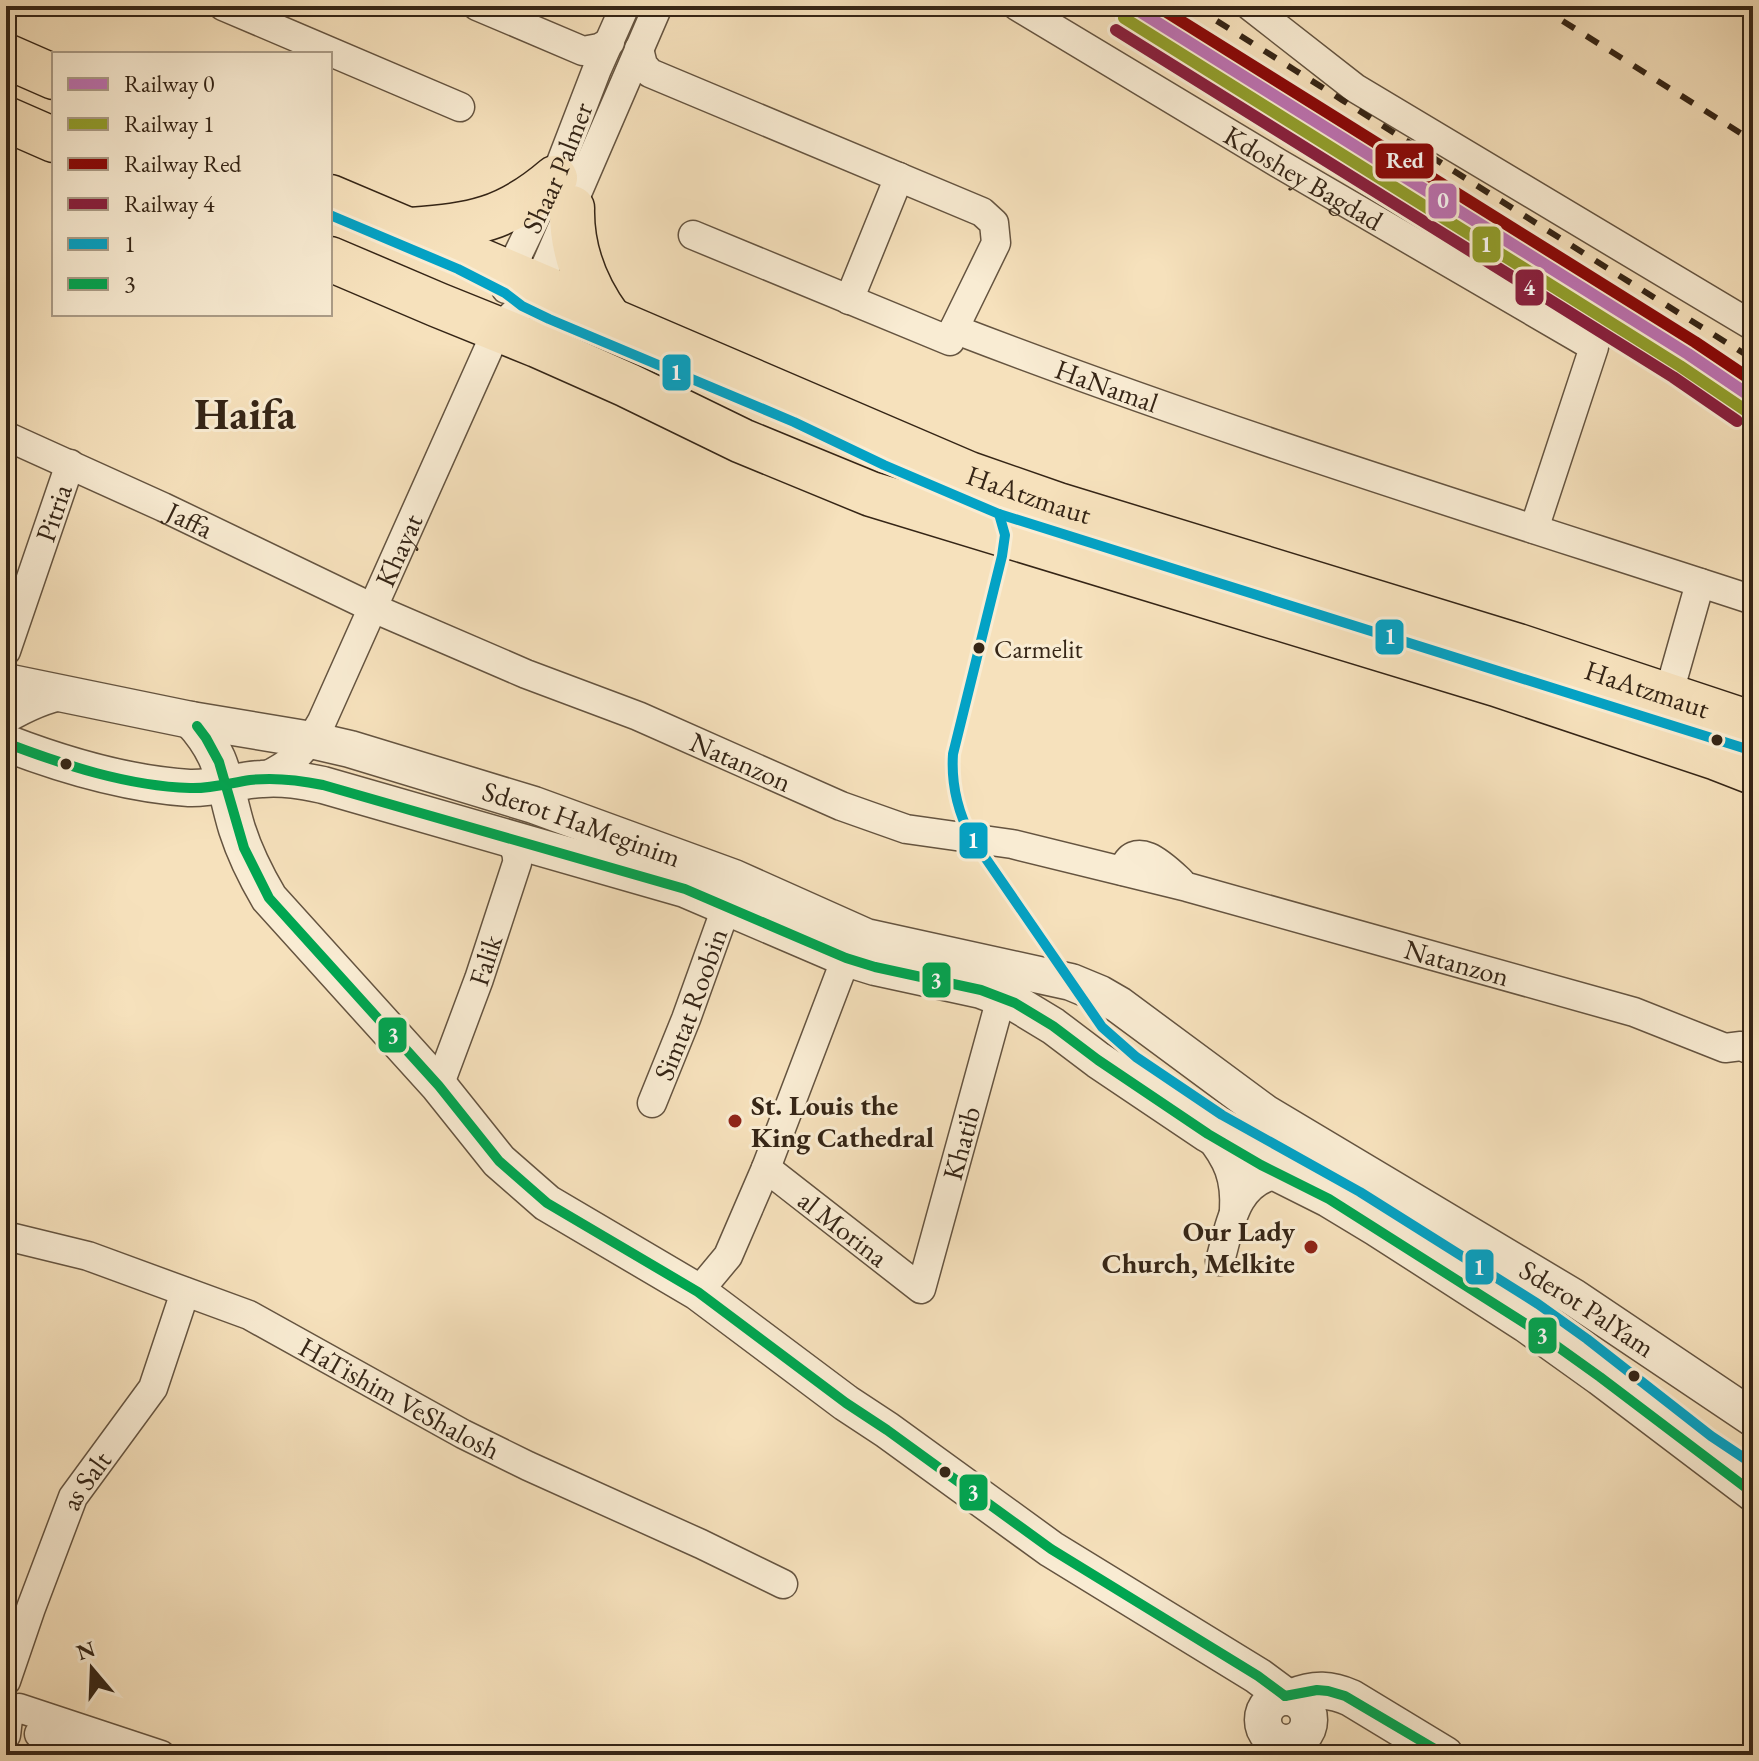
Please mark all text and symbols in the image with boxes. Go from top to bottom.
legend [52,52,332,316]
text: Railway 0 [124,68,215,99]
street label: Shaar Palmer [513,96,601,239]
text: Railway 1 [124,108,215,139]
street label: Kdoshey Bagdad [1217,117,1390,239]
line badge: Red [1374,142,1435,180]
text: Red [1386,146,1424,175]
text: Railway Red [124,148,242,179]
line badge: 0 [1427,182,1458,220]
text: 0 [1437,186,1449,215]
text: Railway 4 [124,188,215,219]
line badge: 1 [1471,225,1502,264]
text: 1 [124,228,136,259]
text: 1 [1480,230,1492,259]
text: 3 [124,268,136,299]
line badge: 4 [1514,268,1545,307]
text: 4 [1523,273,1535,302]
street label: HaNamal [1050,351,1163,421]
line badge: 1 [661,353,692,392]
text: 1 [670,358,682,387]
district label: Haifa [194,385,297,442]
street label: HaAtzmaut [962,457,1096,532]
street label: Pitria [27,479,80,546]
street label: Jaffa [159,493,220,547]
street label: Khayat [366,508,431,592]
line badge: 1 [1374,618,1405,656]
text: 1 [1384,622,1396,651]
place label: Carmelit [994,632,1083,666]
marker: Carmelit [971,640,987,656]
street label: HaAtzmaut [1580,651,1714,726]
street label: Natanzon [684,723,797,800]
unlabelled marker [1709,732,1725,748]
unlabelled marker [58,756,74,772]
street label: Sderot HaMeginim [478,772,686,875]
line badge: 1 [958,821,989,860]
text: 1 [967,826,979,855]
street label: Simtat Roobin [645,923,735,1086]
street label: Falik [460,929,511,990]
street label: Natanzon [1400,931,1514,994]
line badge: 3 [921,961,952,999]
text: 3 [930,966,942,995]
line badge: 3 [377,1016,408,1054]
text: 3 [387,1021,399,1050]
place label: St. Louis the King Cathedral [751,1087,934,1155]
street label: Khatib [934,1102,988,1184]
marker: St. Louis the King Cathedral [726,1112,744,1130]
street label: al Morina [791,1182,896,1275]
place label: Our Lady Church, Melkite [1102,1213,1296,1281]
marker: Our Lady Church, Melkite [1302,1238,1320,1256]
line badge: 1 [1464,1248,1495,1286]
street label: Sderot PalYam [1513,1251,1662,1365]
text: 1 [1473,1253,1485,1282]
line badge: 3 [1527,1316,1558,1355]
text: 3 [1536,1321,1548,1350]
street label: HaTishim VeShalosh [293,1329,506,1467]
unlabelled marker [1626,1368,1642,1384]
street label: as Salt [52,1443,119,1515]
unlabelled marker [937,1464,953,1480]
line badge: 3 [958,1473,989,1512]
text: 3 [967,1478,979,1507]
north arrow [52,1629,132,1709]
text: N [73,1634,99,1667]

